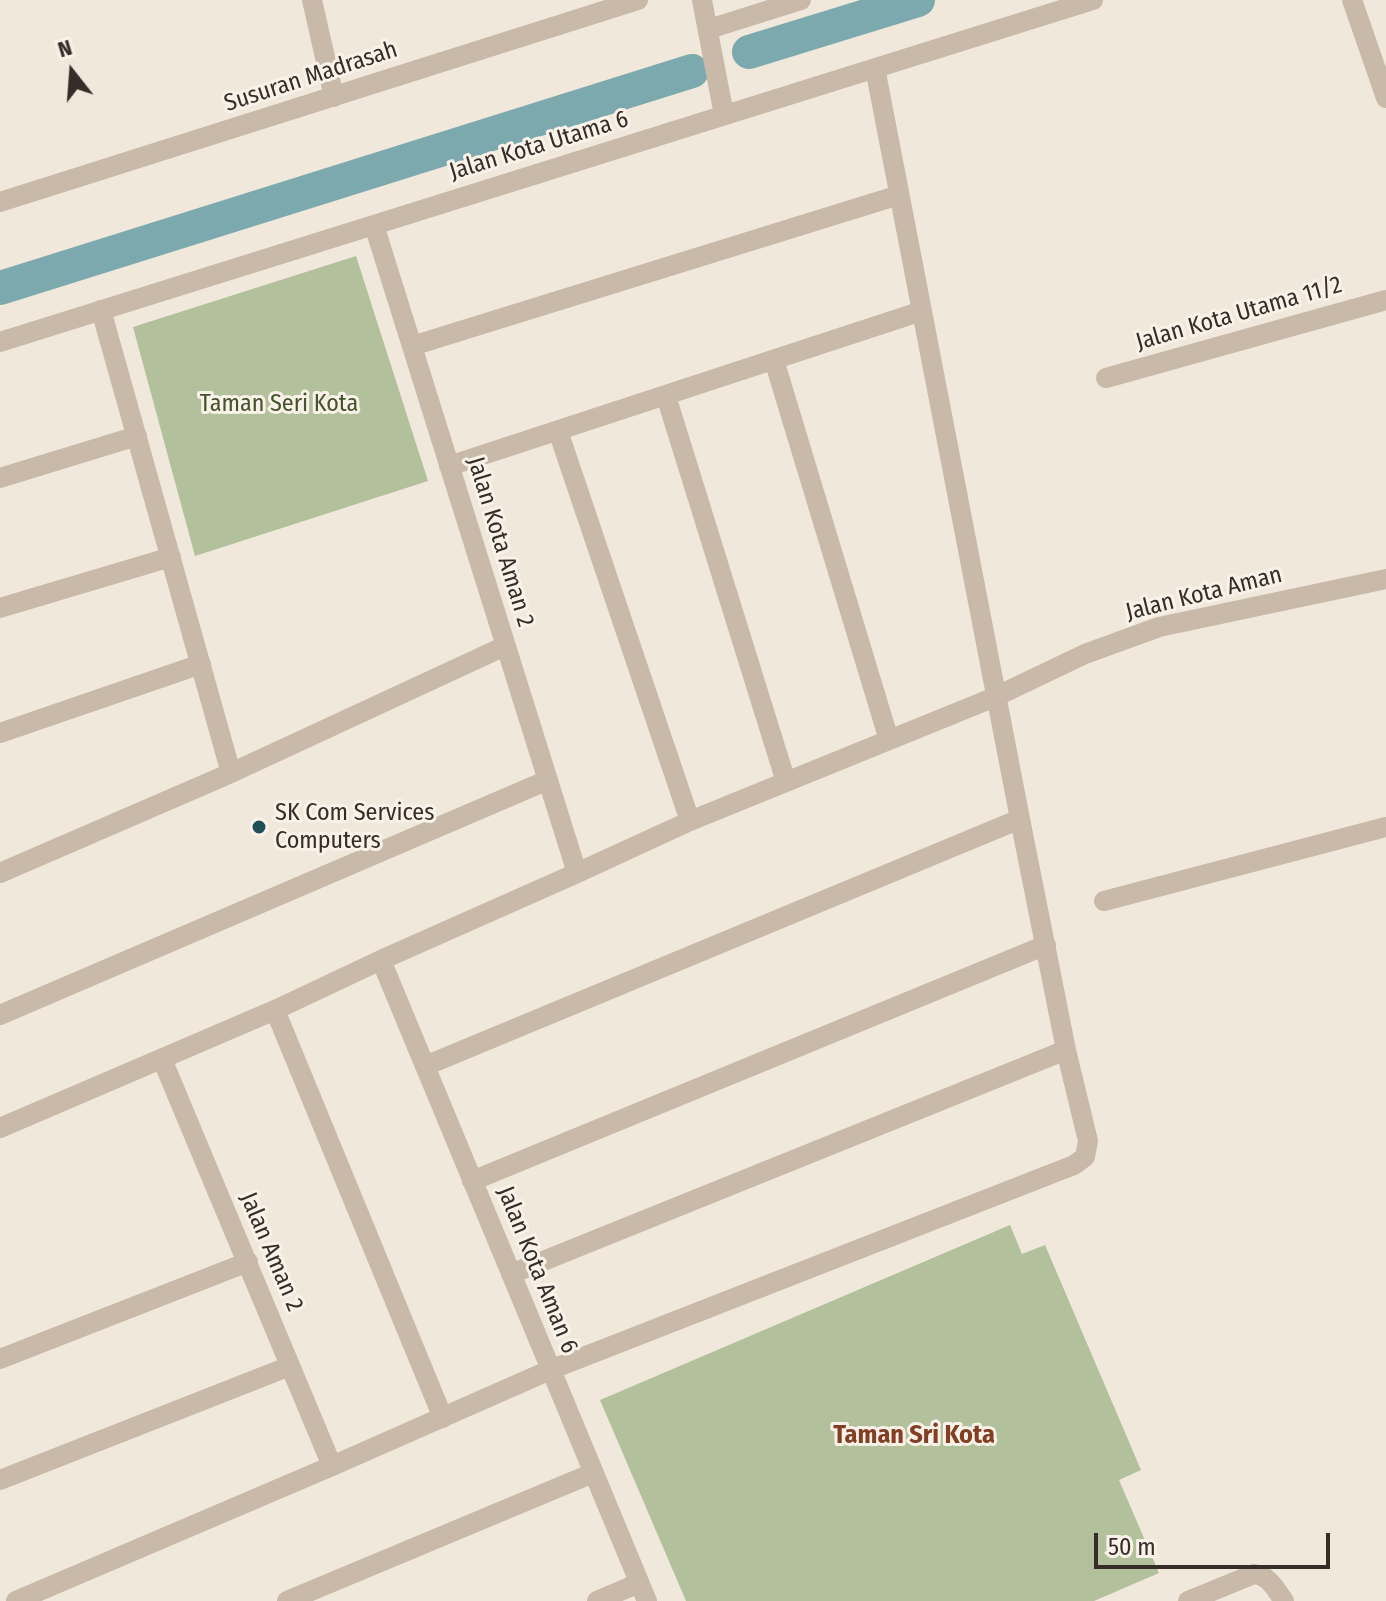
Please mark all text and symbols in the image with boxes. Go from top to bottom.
north arrow [32,32,112,112]
text: N [55,34,75,63]
street label: Susuran Madrasah [221,35,401,119]
street label: Jalan Kota Utama 6 [446,105,632,187]
street label: Jalan Kota Utama 11/2 [1133,271,1345,357]
park label: Taman Seri Kota [200,390,358,418]
street label: Jalan Kota Aman 2 [460,454,540,630]
street label: Jalan Kota Aman [1123,561,1285,627]
place label: SK Com Services Computers [275,799,434,855]
marker: SK Com Services Computers [250,818,268,836]
street label: Jalan Kota Aman 6 [490,1182,584,1358]
street label: Jalan Aman 2 [233,1188,309,1316]
district label: Taman Sri Kota [833,1420,995,1452]
scale bar [1098,1517,1334,1567]
text: 50 m [1108,1533,1156,1561]

